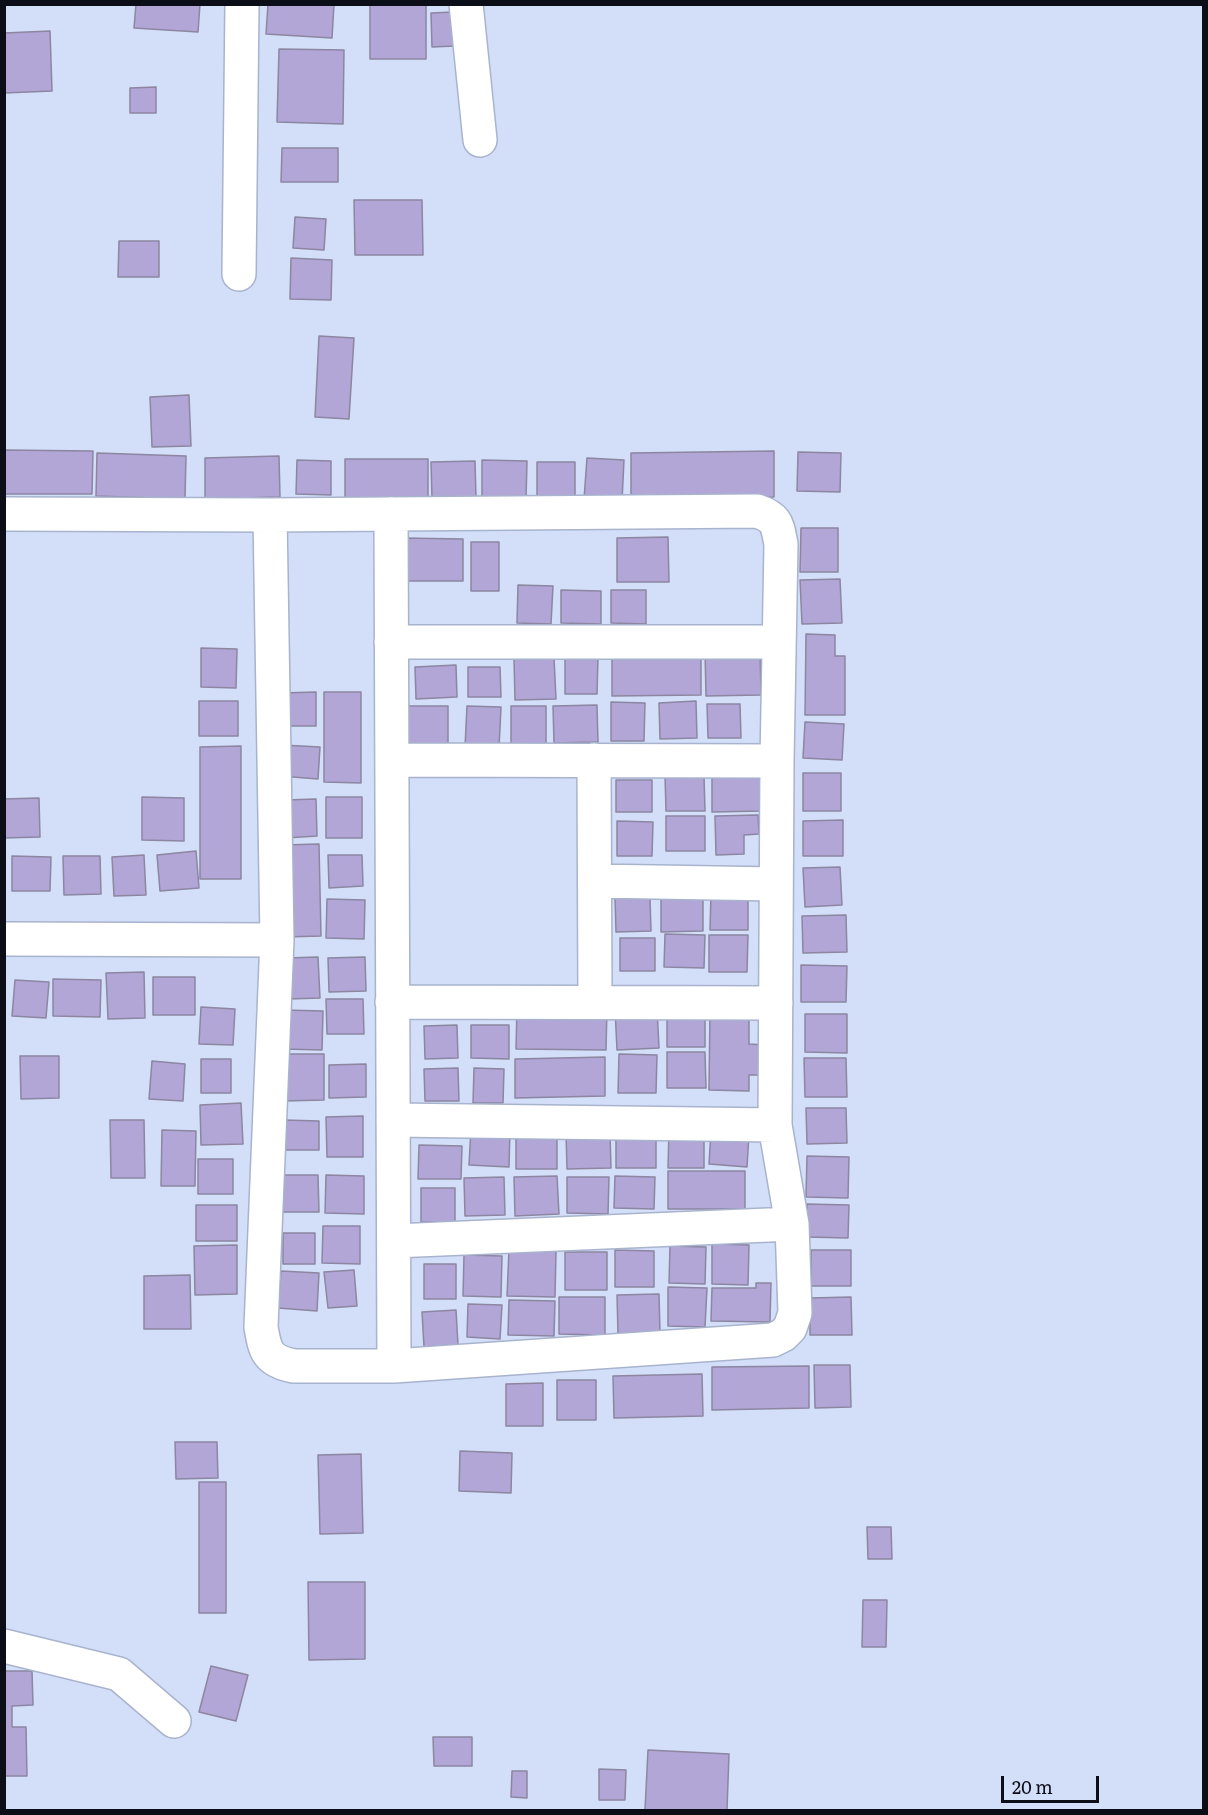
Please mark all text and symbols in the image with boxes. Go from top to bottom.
scale bar [1004,1764,1102,1802]
text: 20 m [1012,1773,1053,1800]

